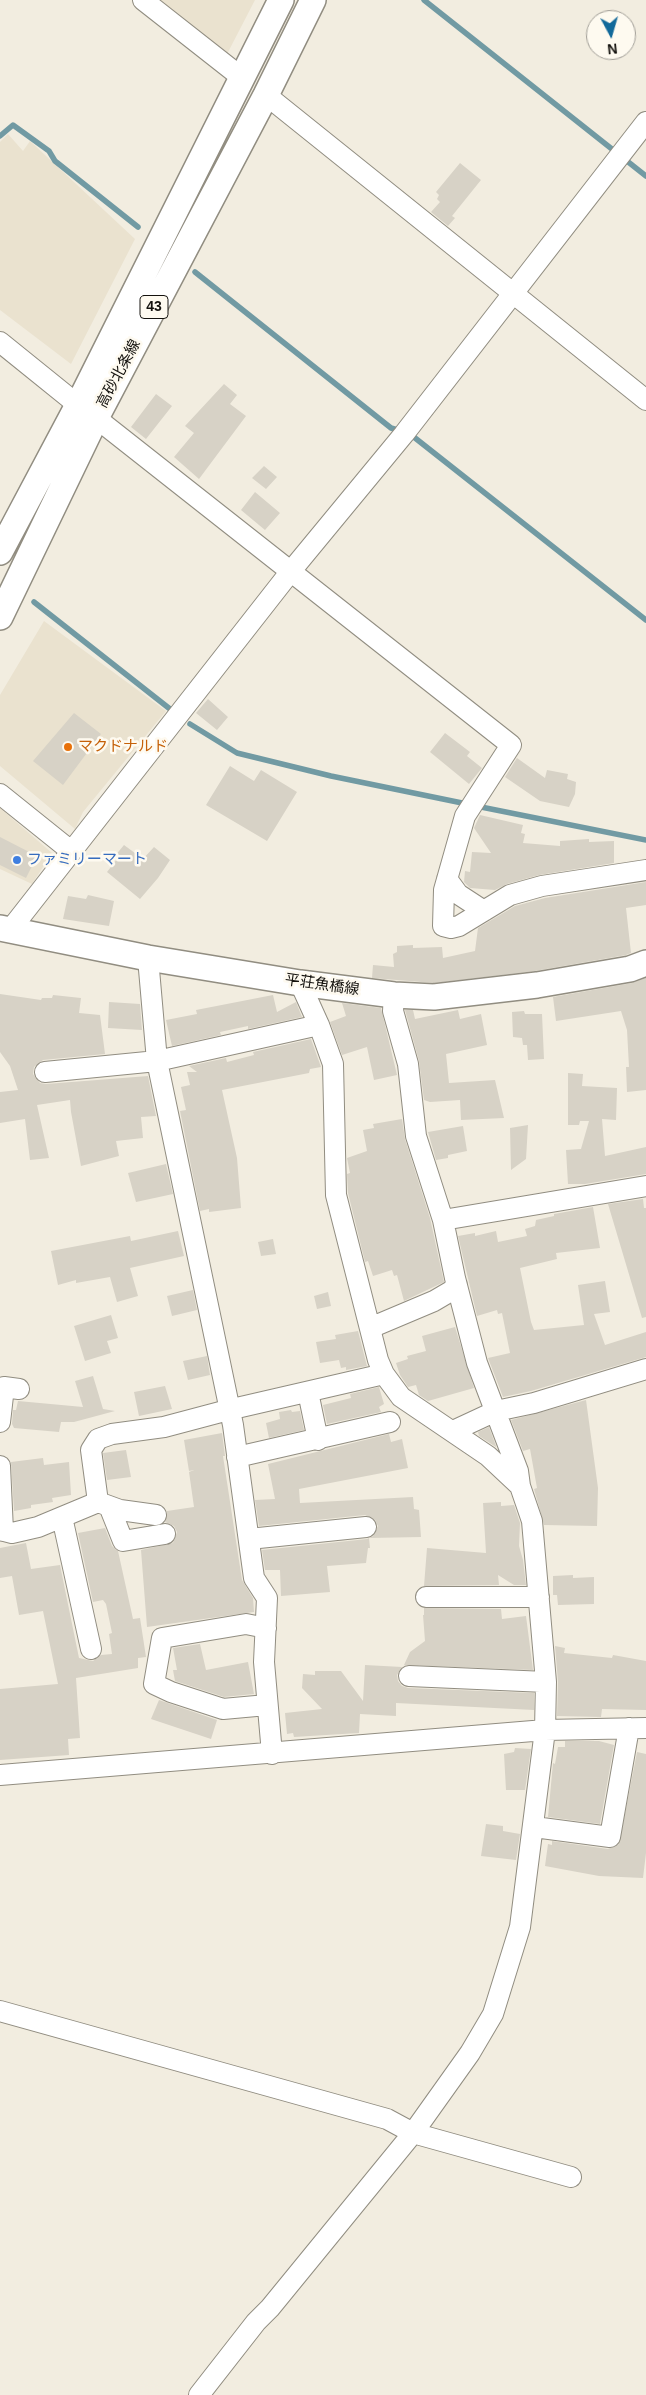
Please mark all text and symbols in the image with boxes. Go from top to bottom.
north arrow [586,10,636,60]
text: N [607,40,618,57]
road number: 43 [140,296,168,318]
street label: 高砂北条線 [93,337,145,411]
place label: マクドナルド [78,738,168,756]
marker: マクドナルド [62,741,74,753]
place label: ファミリーマート [27,851,147,869]
marker: ファミリーマート [11,854,23,866]
street label: 平荘魚橋線 [284,971,360,999]

